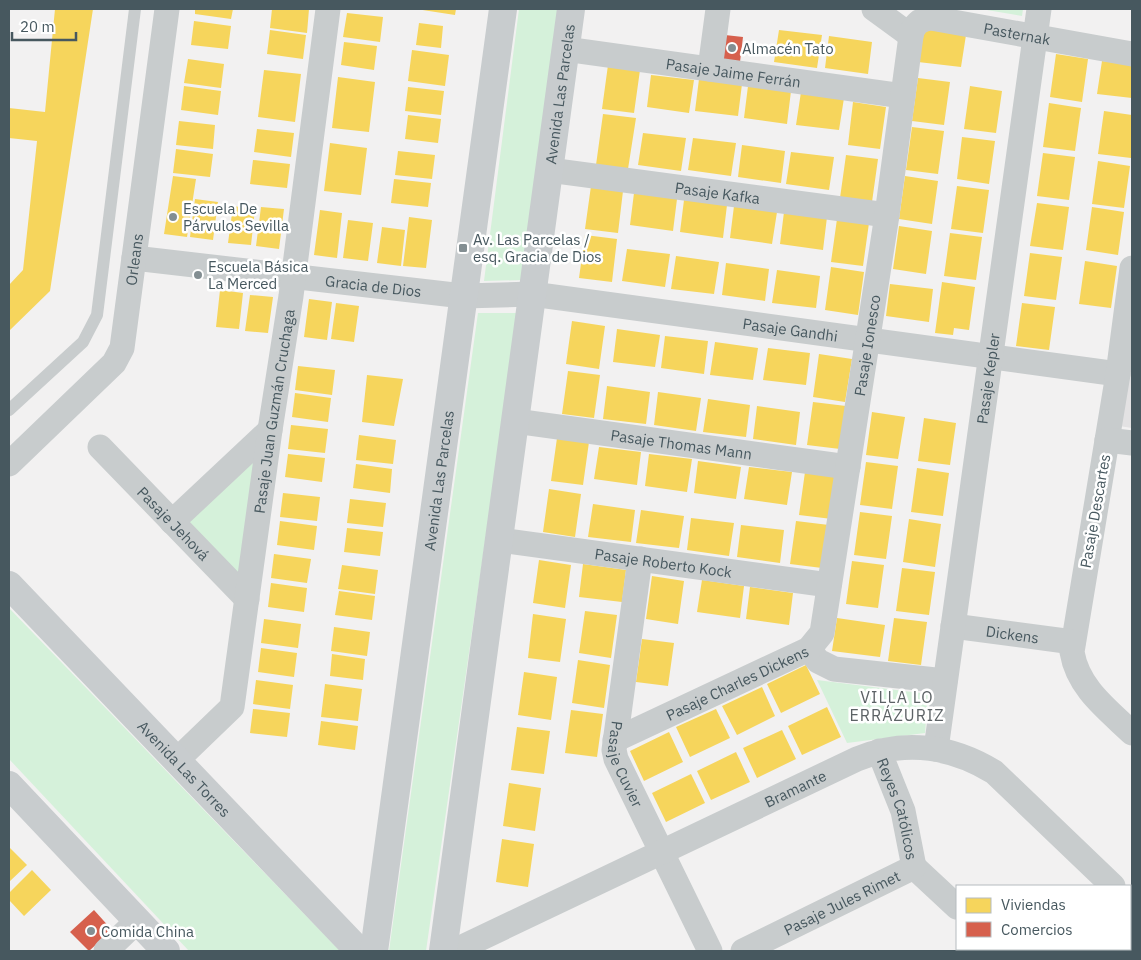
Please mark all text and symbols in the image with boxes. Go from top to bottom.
scale bar [12,10,76,42]
text: 20 m [20,17,55,36]
street label: Pasternak [982,18,1052,49]
street label: Avenida Las Parcelas [541,23,578,165]
place label: Almacén Tato [742,39,834,58]
marker: Almacén Tato [726,42,738,54]
street label: Pasaje Jaime Ferrán [665,54,802,91]
street label: Pasaje Kafka [674,177,761,208]
place label: Escuela De Párvulos Sevilla [183,199,289,235]
marker: Escuela De Párvulos Sevilla [167,211,179,223]
place label: Av. Las Parcelas / esq. Gracia de Dios [473,230,602,266]
street label: Orleans [121,232,147,287]
marker: Av. Las Parcelas / esq. Gracia de Dios [457,242,469,254]
place label: Escuela Básica La Merced [208,257,308,293]
marker: Escuela Básica La Merced [192,269,204,281]
street label: Gracia de Dios [324,271,423,301]
street label: Pasaje Ionesco [849,293,884,397]
street label: Pasaje Juan Guzmán Cruchaga [249,308,298,515]
street label: Pasaje Gandhi [742,313,839,345]
street label: Pasaje Kepler [972,331,1003,425]
street label: Avenida Las Parcelas [419,409,457,552]
street label: Pasaje Thomas Mann [609,425,753,463]
street label: Pasaje Descartes [1076,453,1114,569]
street label: Pasaje Jehová [134,482,214,564]
street label: Pasaje Roberto Kock [594,544,733,581]
street label: Dickens [985,621,1040,647]
street label: Pasaje Charles Dickens [663,641,812,724]
district label: VILLA LO ERRÁZURIZ [849,687,945,725]
street label: Avenida Las Torres [134,716,235,821]
street label: Pasaje Cuvier [604,720,648,811]
street label: Reyes Católicos [873,755,922,861]
street label: Bramante [761,766,829,811]
street label: Pasaje Jules Rimet [780,866,903,939]
legend [956,885,1131,950]
text: Viviendas [1001,895,1066,914]
text: Comercios [1001,920,1072,939]
place label: Comida China [101,922,194,941]
marker: Comida China [85,925,97,937]

